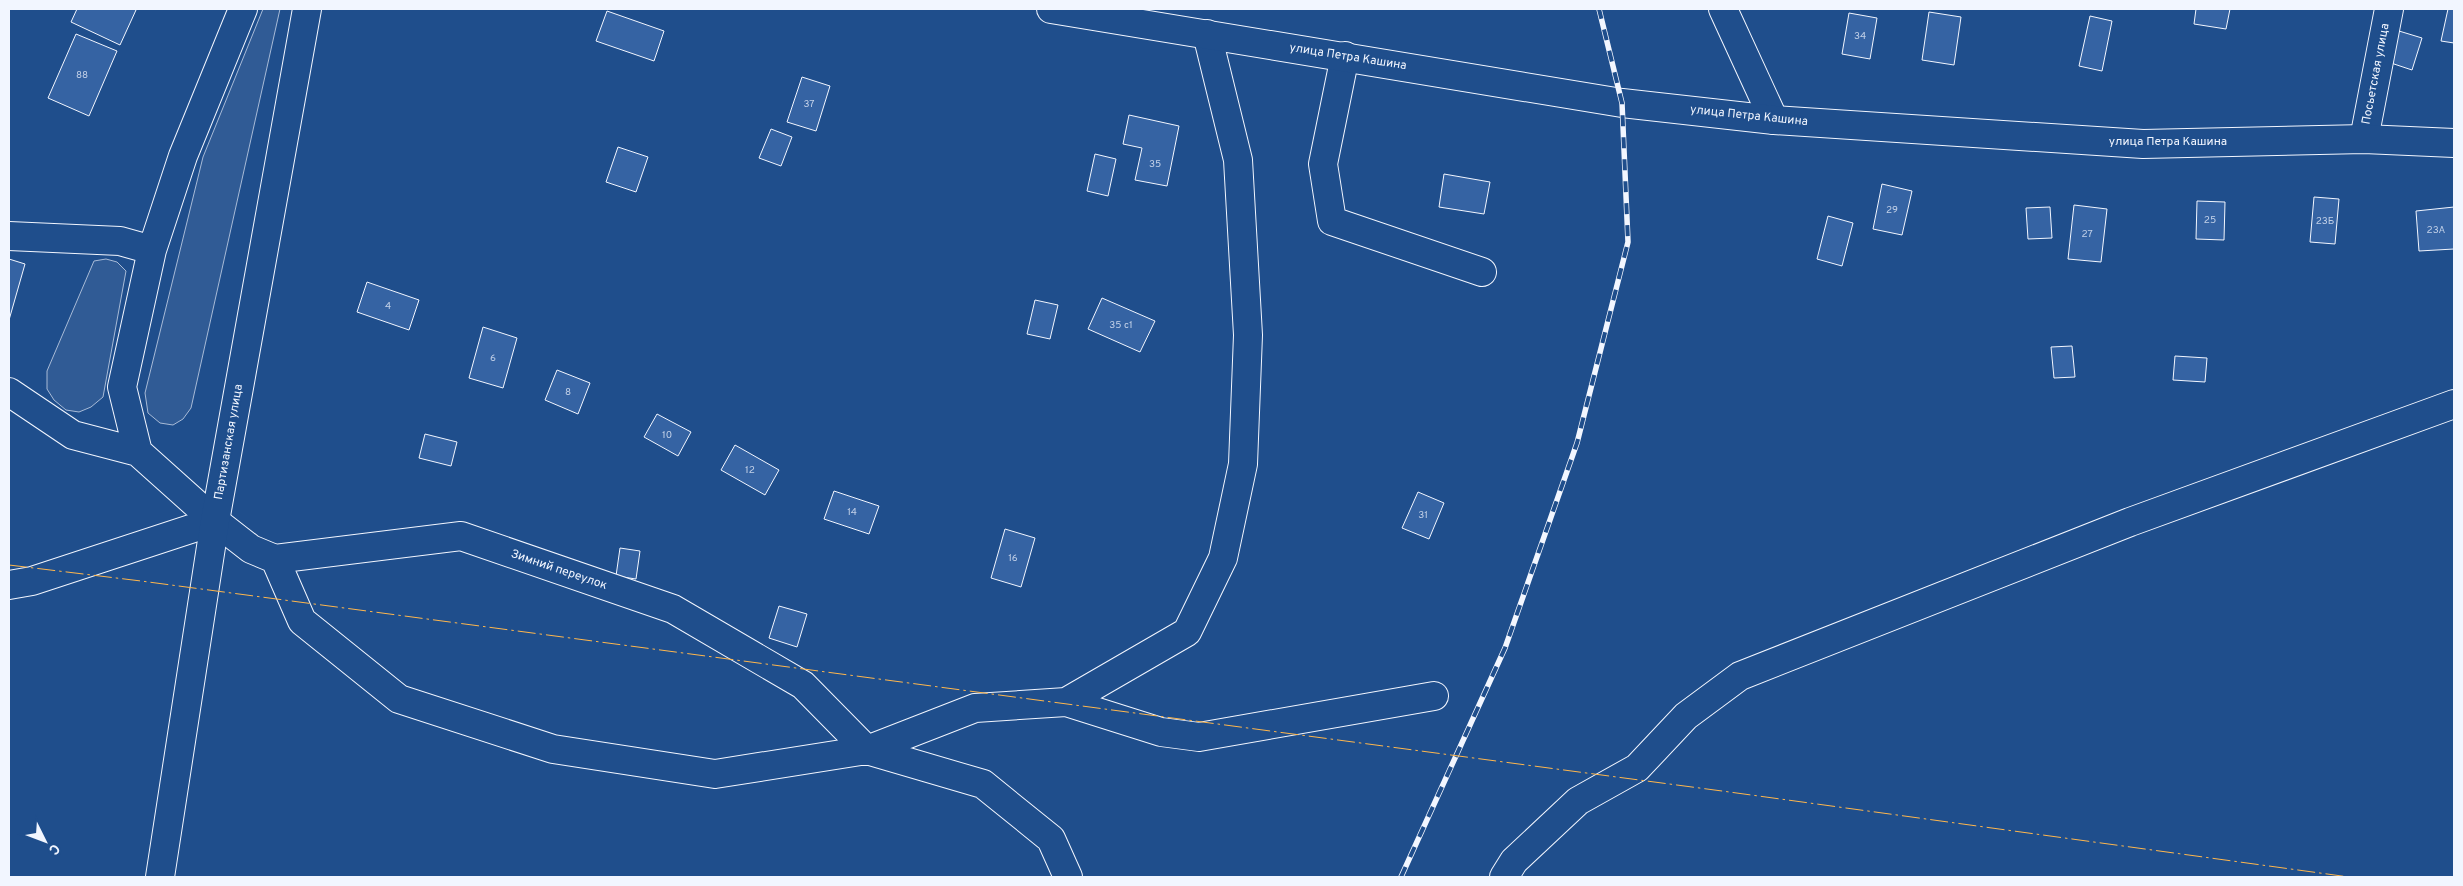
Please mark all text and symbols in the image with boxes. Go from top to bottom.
street label: Посьетская улица [2358,22,2394,126]
house number: 34 [1854,30,1866,43]
street label: улица Петра Кашина [1288,40,1408,74]
house number: 88 [76,69,88,82]
house number: 37 [803,98,815,111]
street label: улица Петра Кашина [1689,102,1809,130]
street label: улица Петра Кашина [2109,134,2227,150]
house number: 35 [1149,158,1161,171]
house number: 29 [1886,204,1898,217]
house number: 25 [2204,214,2216,227]
house number: 23Б [2316,215,2334,228]
house number: 23А [2427,224,2446,237]
house number: 27 [2081,228,2093,241]
house number: 4 [385,300,391,313]
house number: 35 с1 [1109,319,1133,332]
house number: 6 [490,352,496,365]
street label: Партизанская улица [211,383,247,501]
house number: 8 [565,386,571,399]
house number: 10 [662,429,672,442]
house number: 12 [745,464,755,477]
house number: 14 [847,506,857,519]
house number: 31 [1418,509,1428,522]
street label: Зимний переулок [509,546,610,594]
house number: 16 [1008,552,1018,565]
north arrow [20,816,70,866]
text: С [44,840,63,858]

